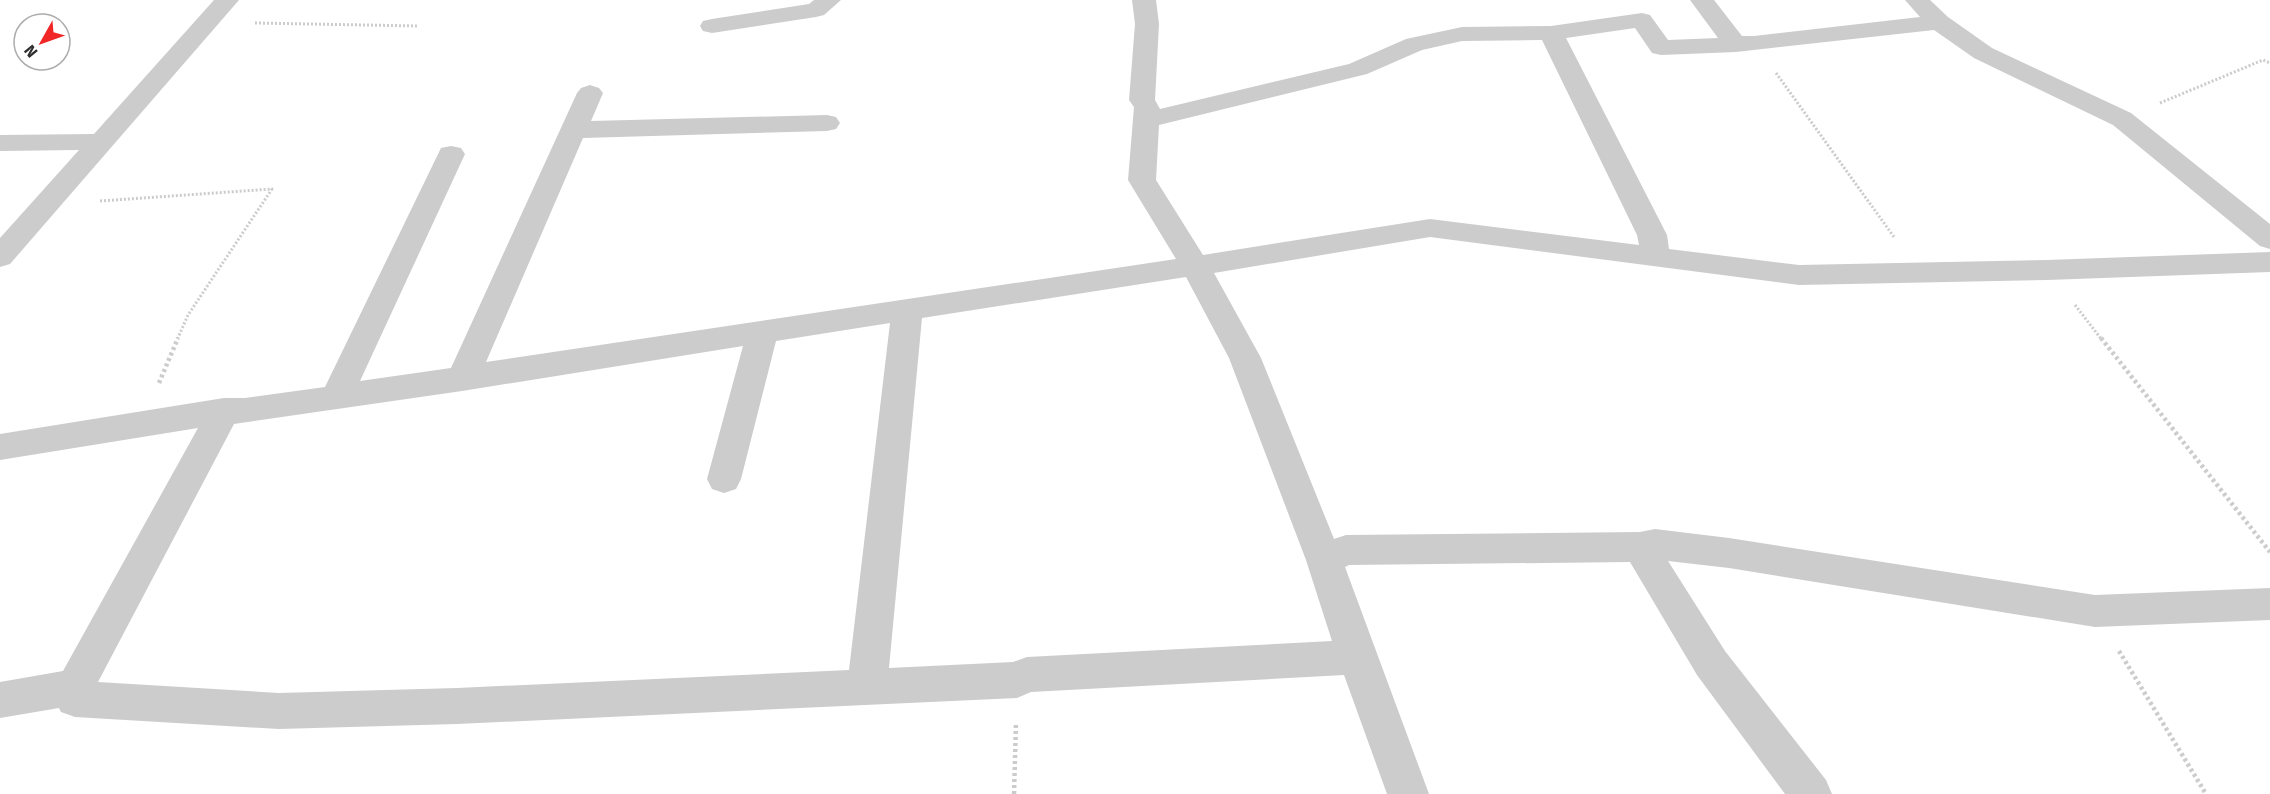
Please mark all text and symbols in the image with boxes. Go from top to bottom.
north arrow [12,12,72,72]
text: N [20,41,42,61]

